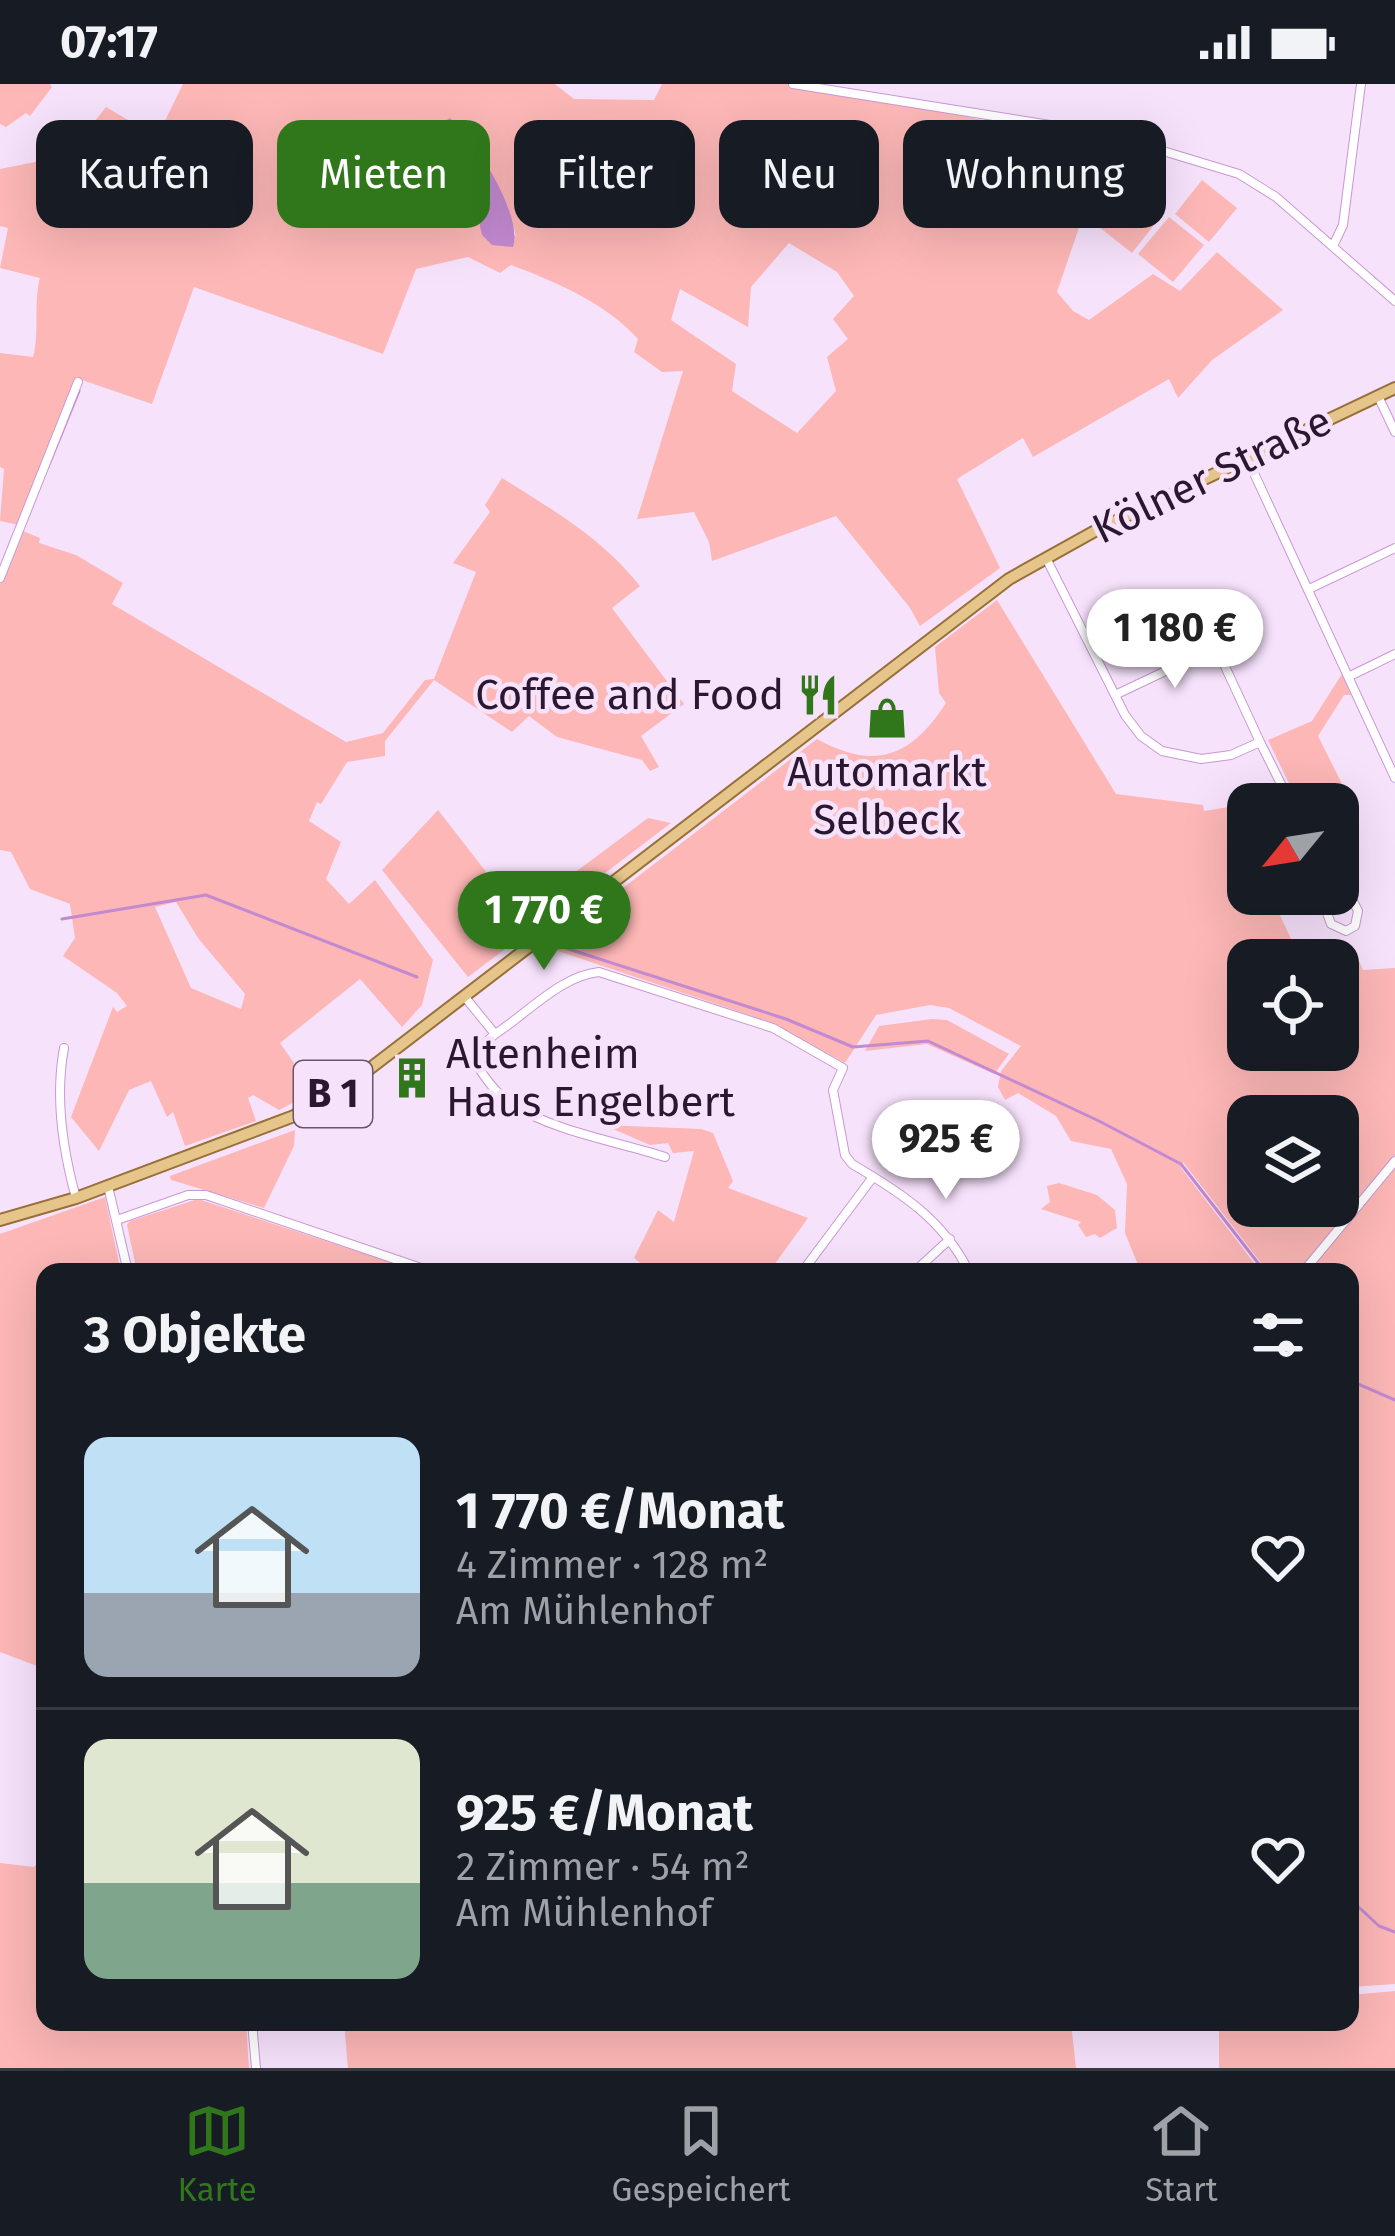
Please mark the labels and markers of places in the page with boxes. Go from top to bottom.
pin: 1 180 € [1064,589,1286,691]
place label: Coffee and Food [475,670,784,720]
restaurant icon: Coffee and Food [795,672,841,718]
shop icon: Automarkt Selbeck [864,695,910,741]
place label: Automarkt Selbeck [787,747,987,845]
pin: 1 770 € [433,871,655,973]
place label: Altenheim Haus Engelbert [446,1029,736,1127]
building icon: Altenheim Haus Engelbert [389,1055,435,1101]
pin: 925 € [862,1100,1030,1202]

